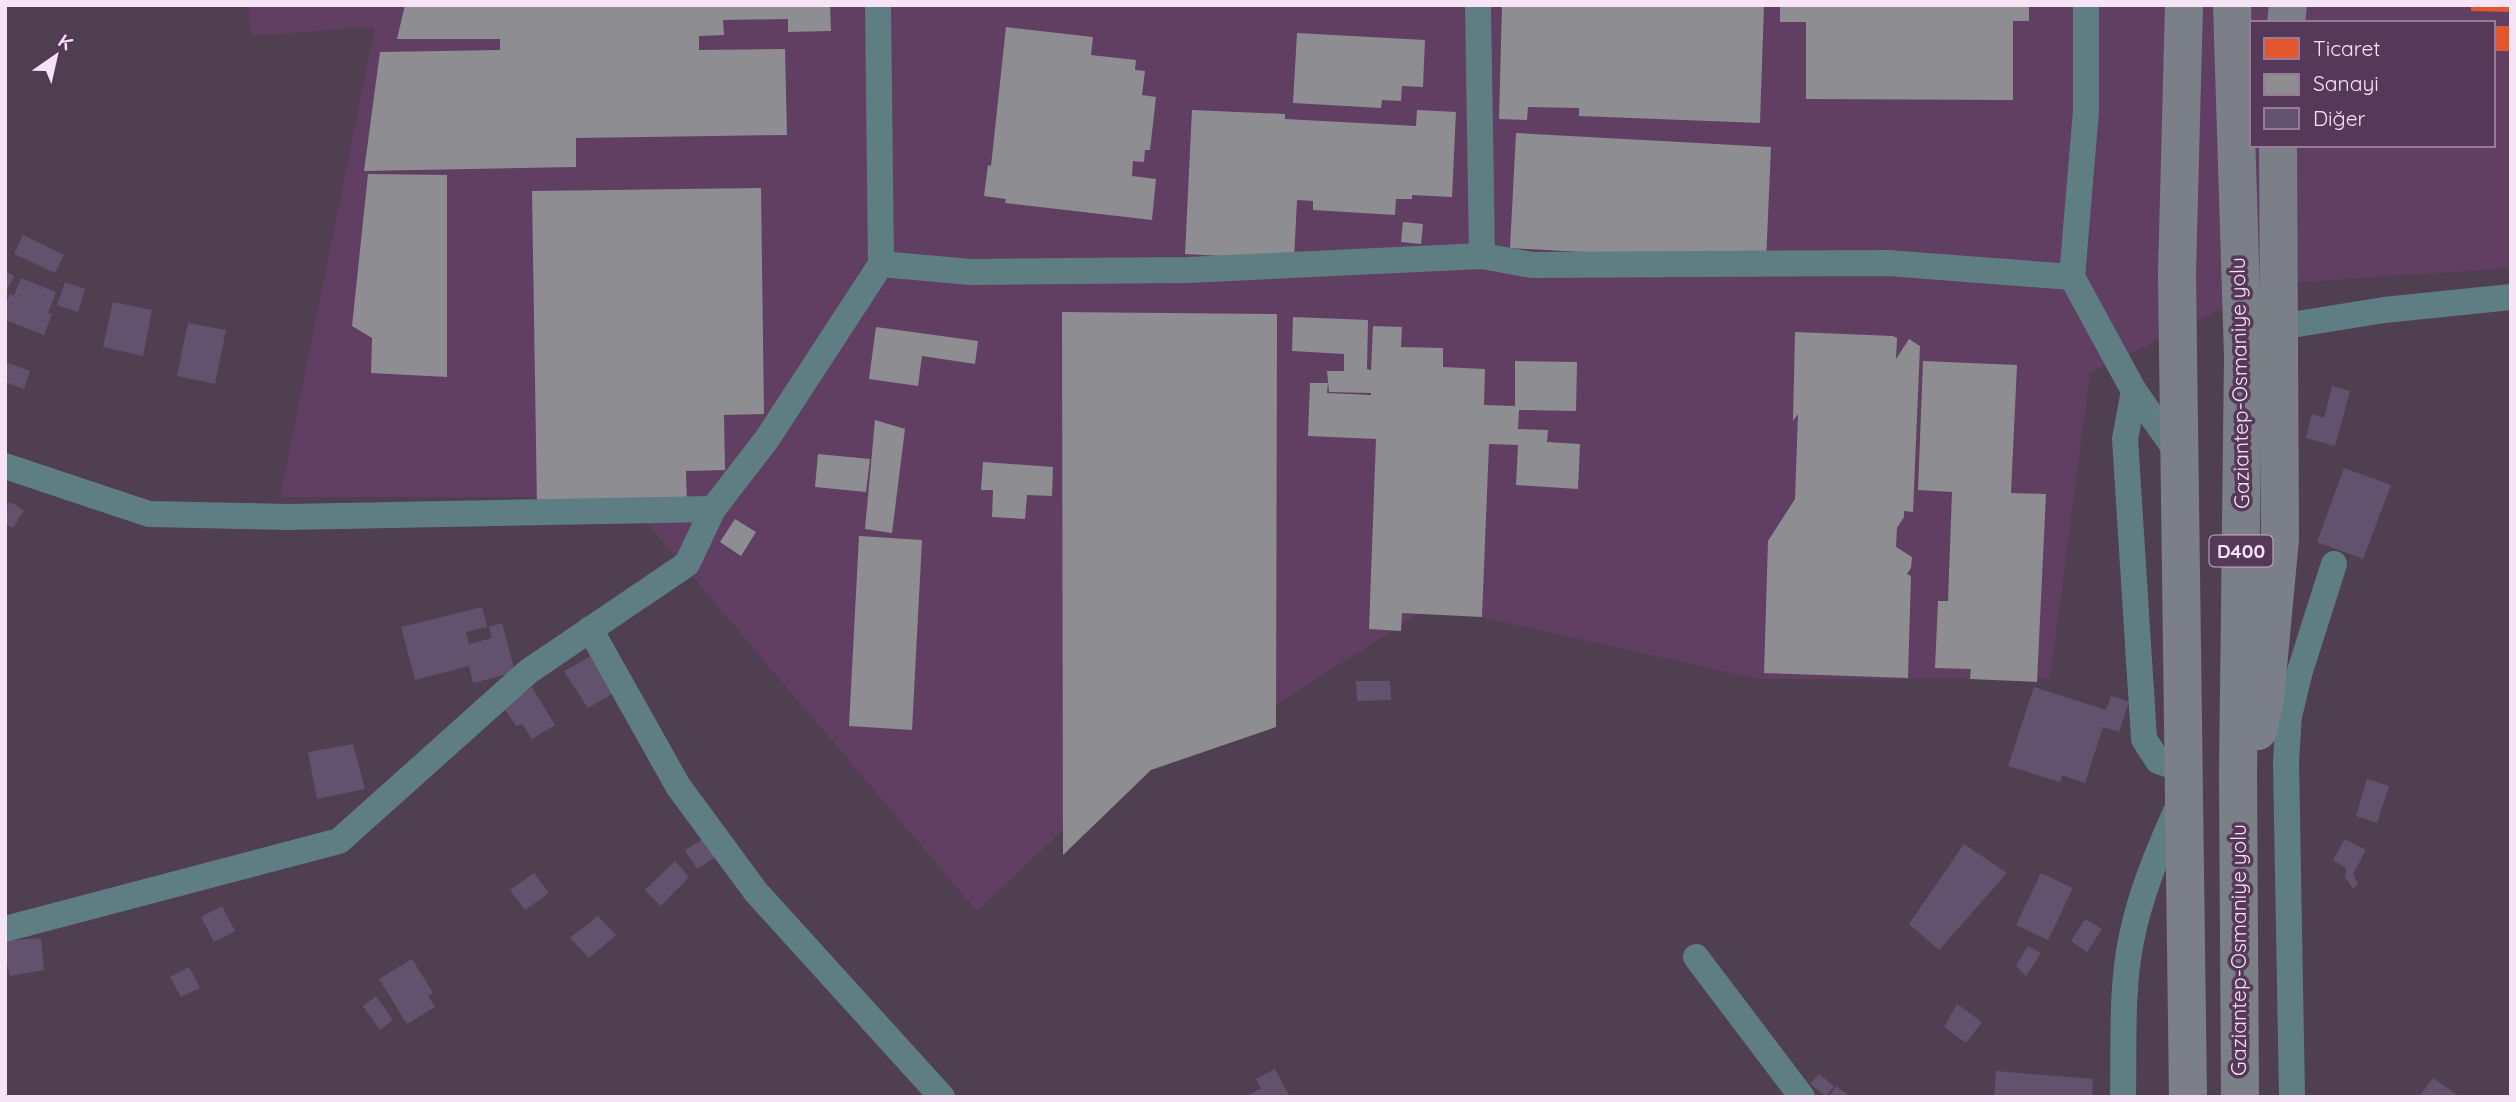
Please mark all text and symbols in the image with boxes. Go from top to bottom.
north arrow [21,21,91,91]
legend [2250,21,2495,147]
text: K [54,28,77,55]
text: Ticaret [2313,35,2380,61]
text: Sanayi [2313,70,2379,96]
text: Diğer [2313,105,2366,131]
street label: Gaziantep-Osmaniye yolu [2224,257,2254,509]
road number: D400 [2210,536,2272,566]
street label: Gaziantep-Osmaniye yolu [2225,824,2251,1076]

